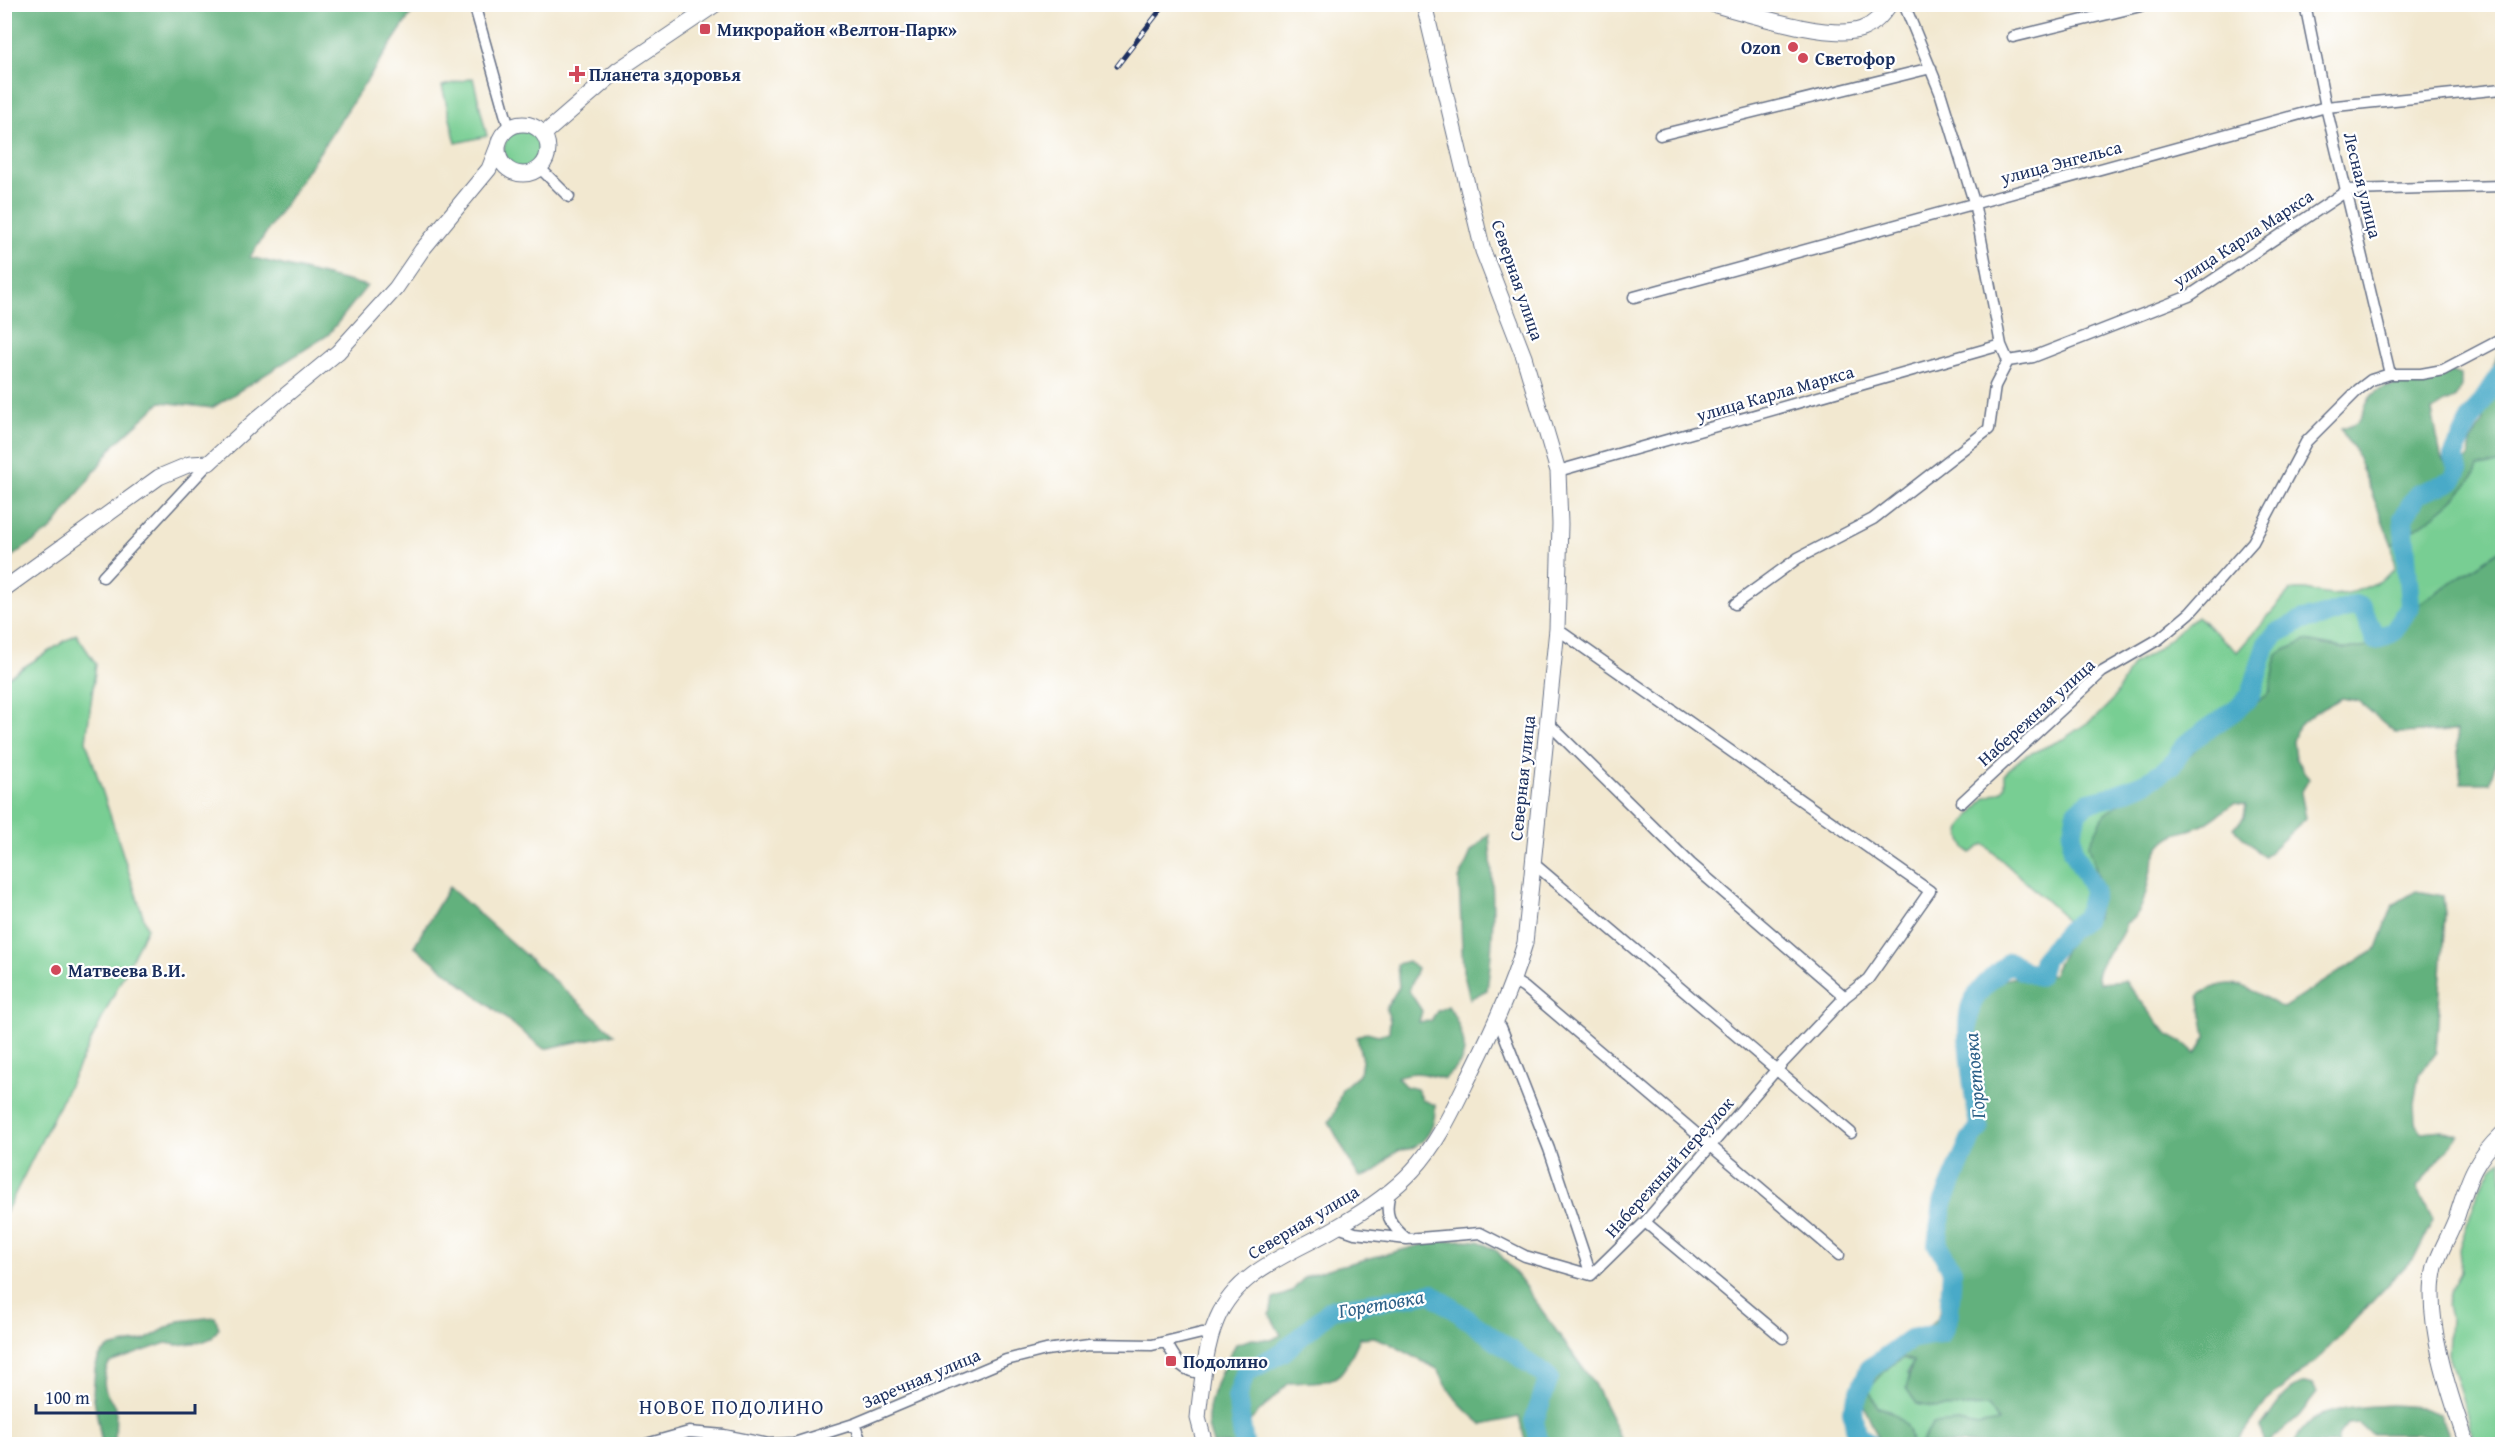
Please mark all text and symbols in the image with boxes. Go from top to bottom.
place label: Микрорайон «Велтон-Парк» [717,16,957,43]
marker: Микрорайон «Велтон-Парк» [698,22,712,36]
place label: Ozon [1741,34,1781,61]
marker: Ozon [1786,40,1800,54]
place label: Светофор [1815,45,1895,72]
marker: Светофор [1796,51,1810,65]
place label: Планета здоровья [589,61,741,88]
marker: Планета здоровья [570,67,584,81]
street label: Лесная улица [2337,129,2389,241]
street label: улица Энгельса [1997,133,2125,191]
street label: улица Карла Маркса [2167,182,2319,294]
street label: Северная улица [1485,216,1551,344]
street label: улица Карла Маркса [1692,357,1857,429]
street label: Набережная улица [1971,651,2101,772]
street label: Северная улица [1502,714,1542,842]
place label: Матвеева В.И. [68,957,186,984]
marker: Матвеева В.И. [49,963,63,977]
water label: Горетовка [1956,1031,1992,1121]
street label: Набережный переулок [1598,1090,1740,1244]
street label: Северная улица [1242,1178,1364,1266]
water label: Горетовка [1335,1281,1427,1325]
street label: Заречная улица [858,1341,985,1415]
place label: Подолино [1183,1348,1268,1375]
marker: Подолино [1164,1354,1178,1368]
scale bar [36,1377,195,1415]
text: 100 m [45,1384,90,1411]
district label: НОВОЕ ПОДОЛИНО [639,1392,825,1421]

